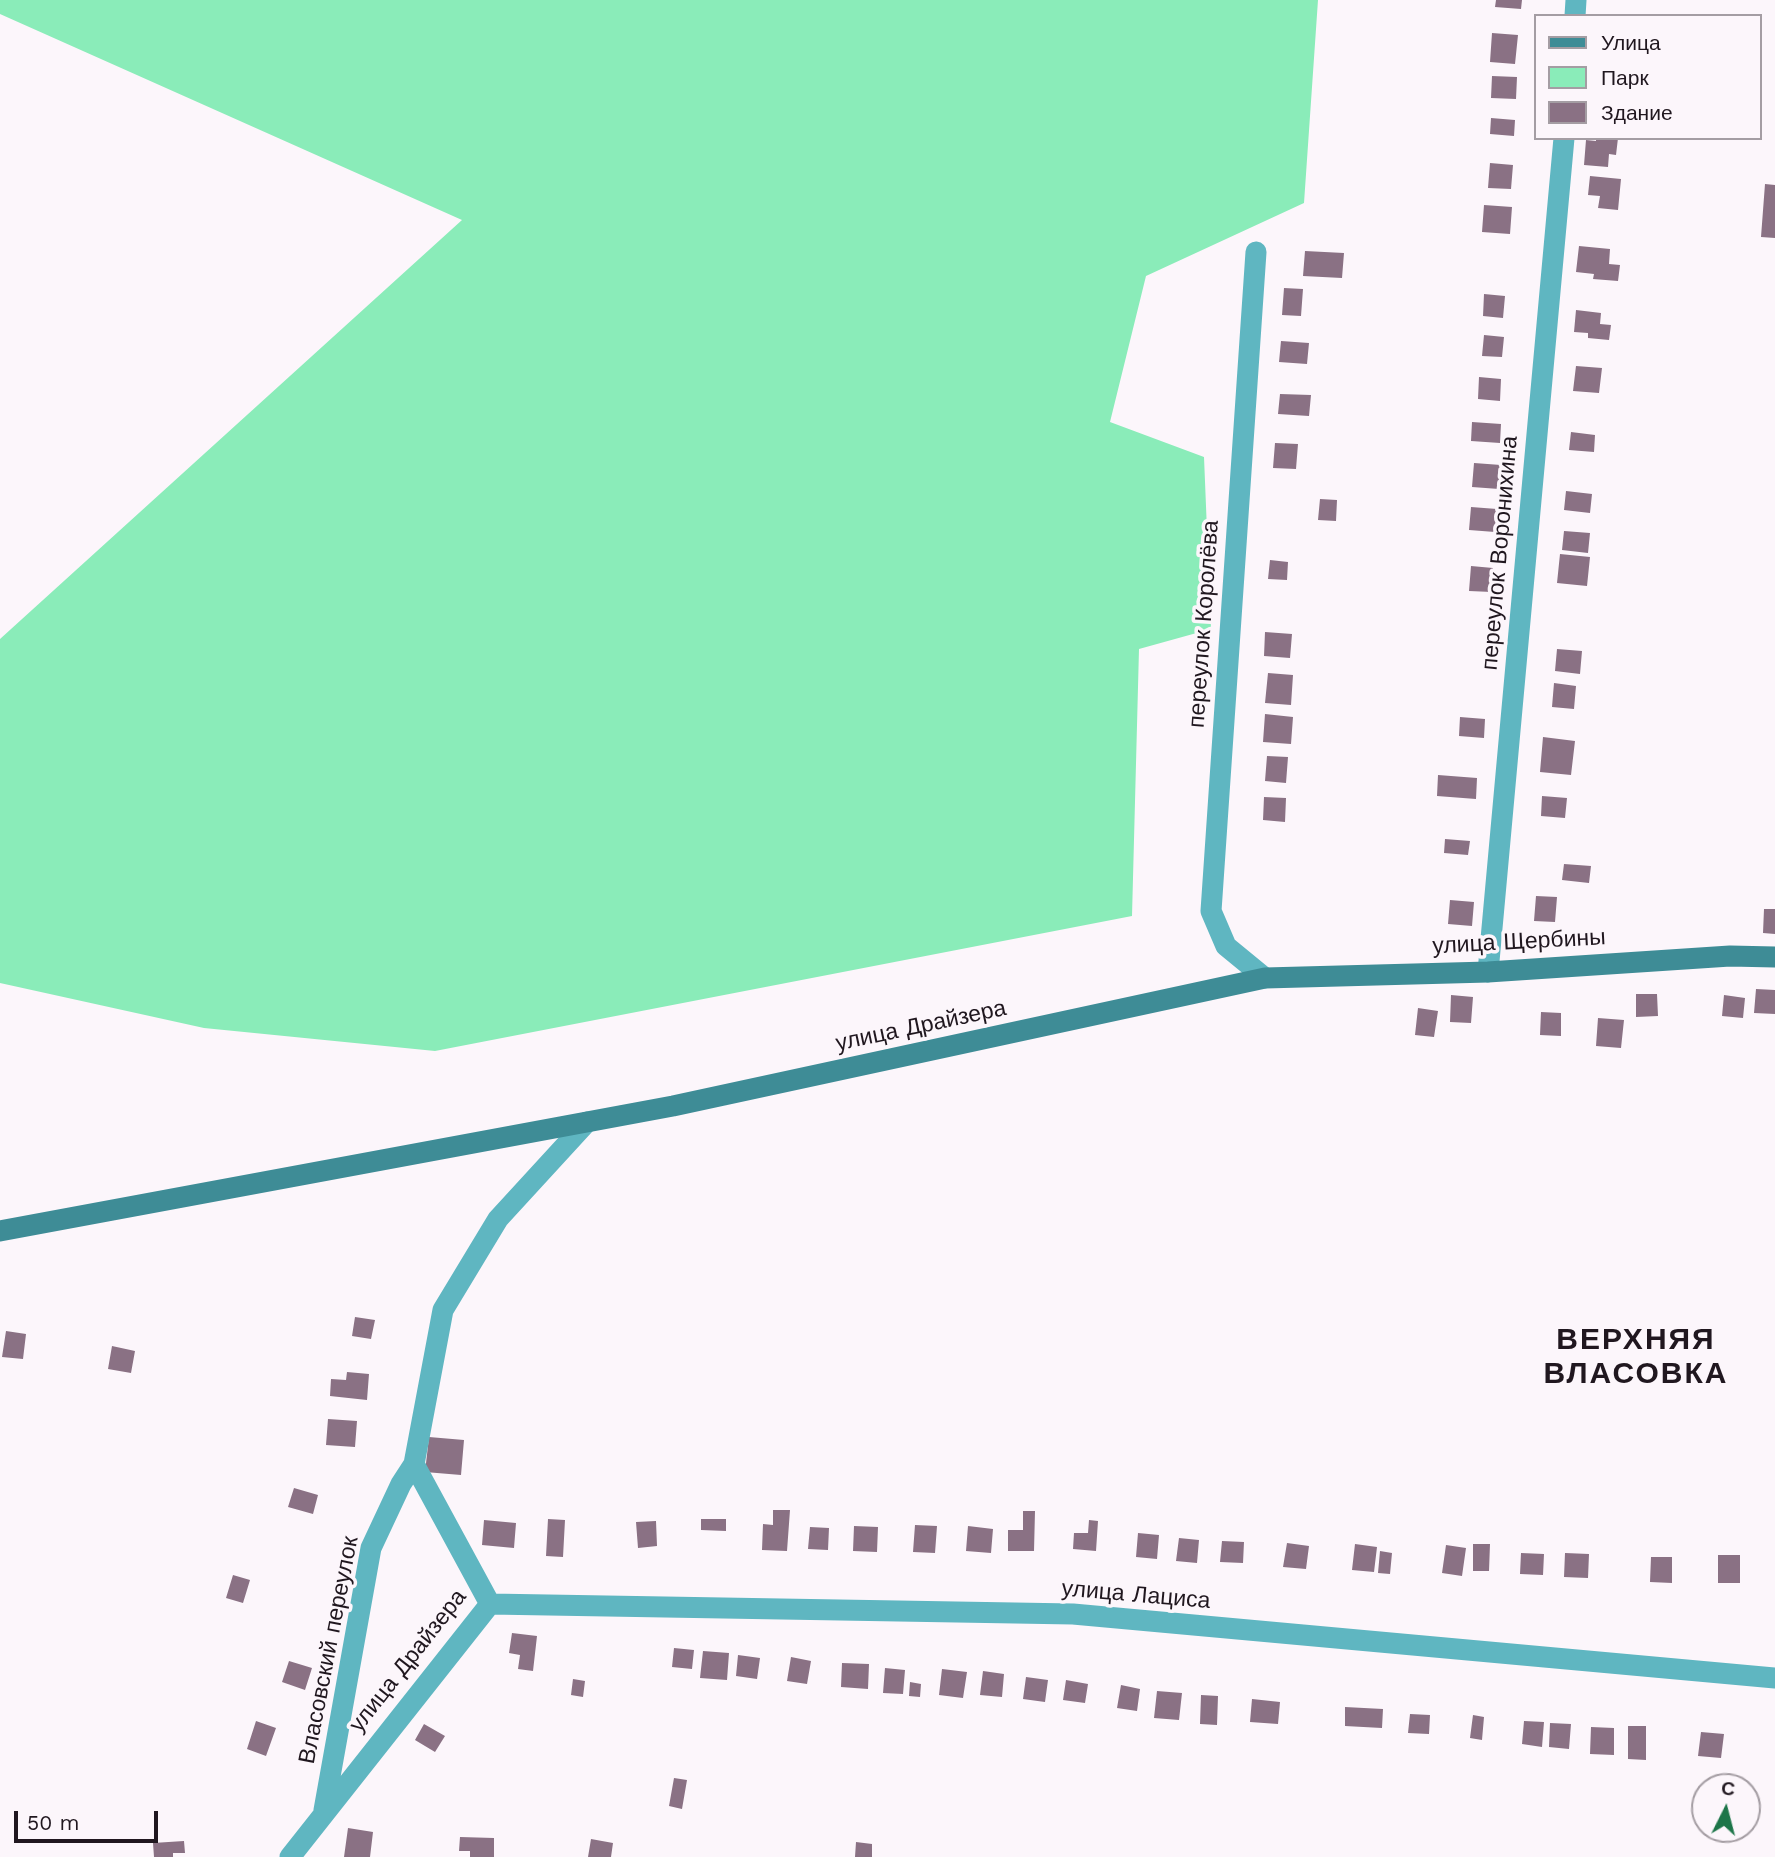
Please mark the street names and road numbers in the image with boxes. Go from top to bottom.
street label: переулок Воронихина [1476,435,1524,671]
street label: переулок Королёва [1183,519,1225,729]
street label: улица Щербины [1432,924,1606,960]
street label: улица Драйзера [833,994,1009,1058]
street label: Власовский переулок [293,1534,365,1766]
street label: улица Лациса [1060,1575,1212,1615]
street label: улица Драйзера [344,1584,472,1738]

